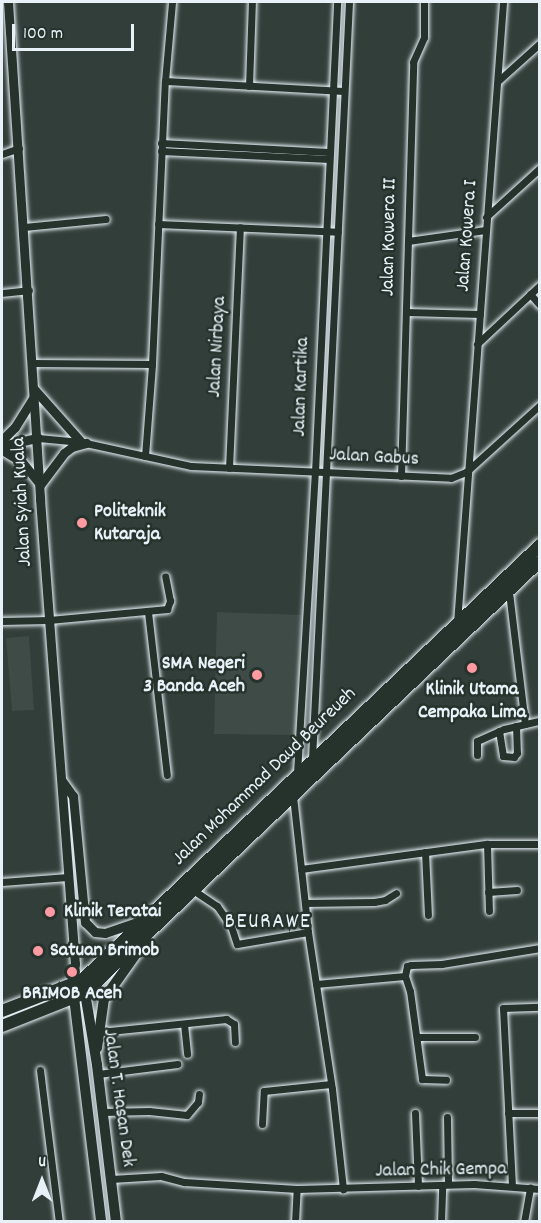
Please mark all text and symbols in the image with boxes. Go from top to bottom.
scale bar [15,12,136,50]
text: 100 m [23,22,63,47]
street label: Jalan Kowera II [377,178,403,296]
street label: Jalan Kowera I [452,179,484,293]
street label: Jalan Nirbaya [203,296,233,398]
street label: Jalan Kartika [288,337,316,437]
street label: Jalan Syiah Kuala [8,437,38,567]
street label: Jalan Gabus [329,444,419,472]
place label: Politeknik Kutaraja [94,500,166,547]
marker: Politeknik Kutaraja [75,516,89,530]
place label: SMA Negeri 3 Banda Aceh [143,652,245,699]
marker: Klinik Utama Cempaka Lima [463,659,481,677]
marker: SMA Negeri 3 Banda Aceh [250,668,264,682]
place label: Klinik Utama Cempaka Lima [418,679,526,726]
street label: Jalan Mohammad Daud Beureueh [168,683,362,871]
place label: Klinik Teratai [64,900,161,924]
marker: Klinik Teratai [41,903,59,921]
district label: BEURAWE [225,910,311,936]
place label: Satuan Brimob [50,939,159,963]
marker: Satuan Brimob [31,944,45,958]
marker: BRIMOB Aceh [65,965,79,979]
place label: BRIMOB Aceh [22,982,122,1006]
street label: Jalan T. Hasan Dek [96,1027,140,1169]
north arrow [12,1151,72,1211]
text: U [38,1151,46,1174]
street label: Jalan Chik Gempa [375,1158,507,1184]

